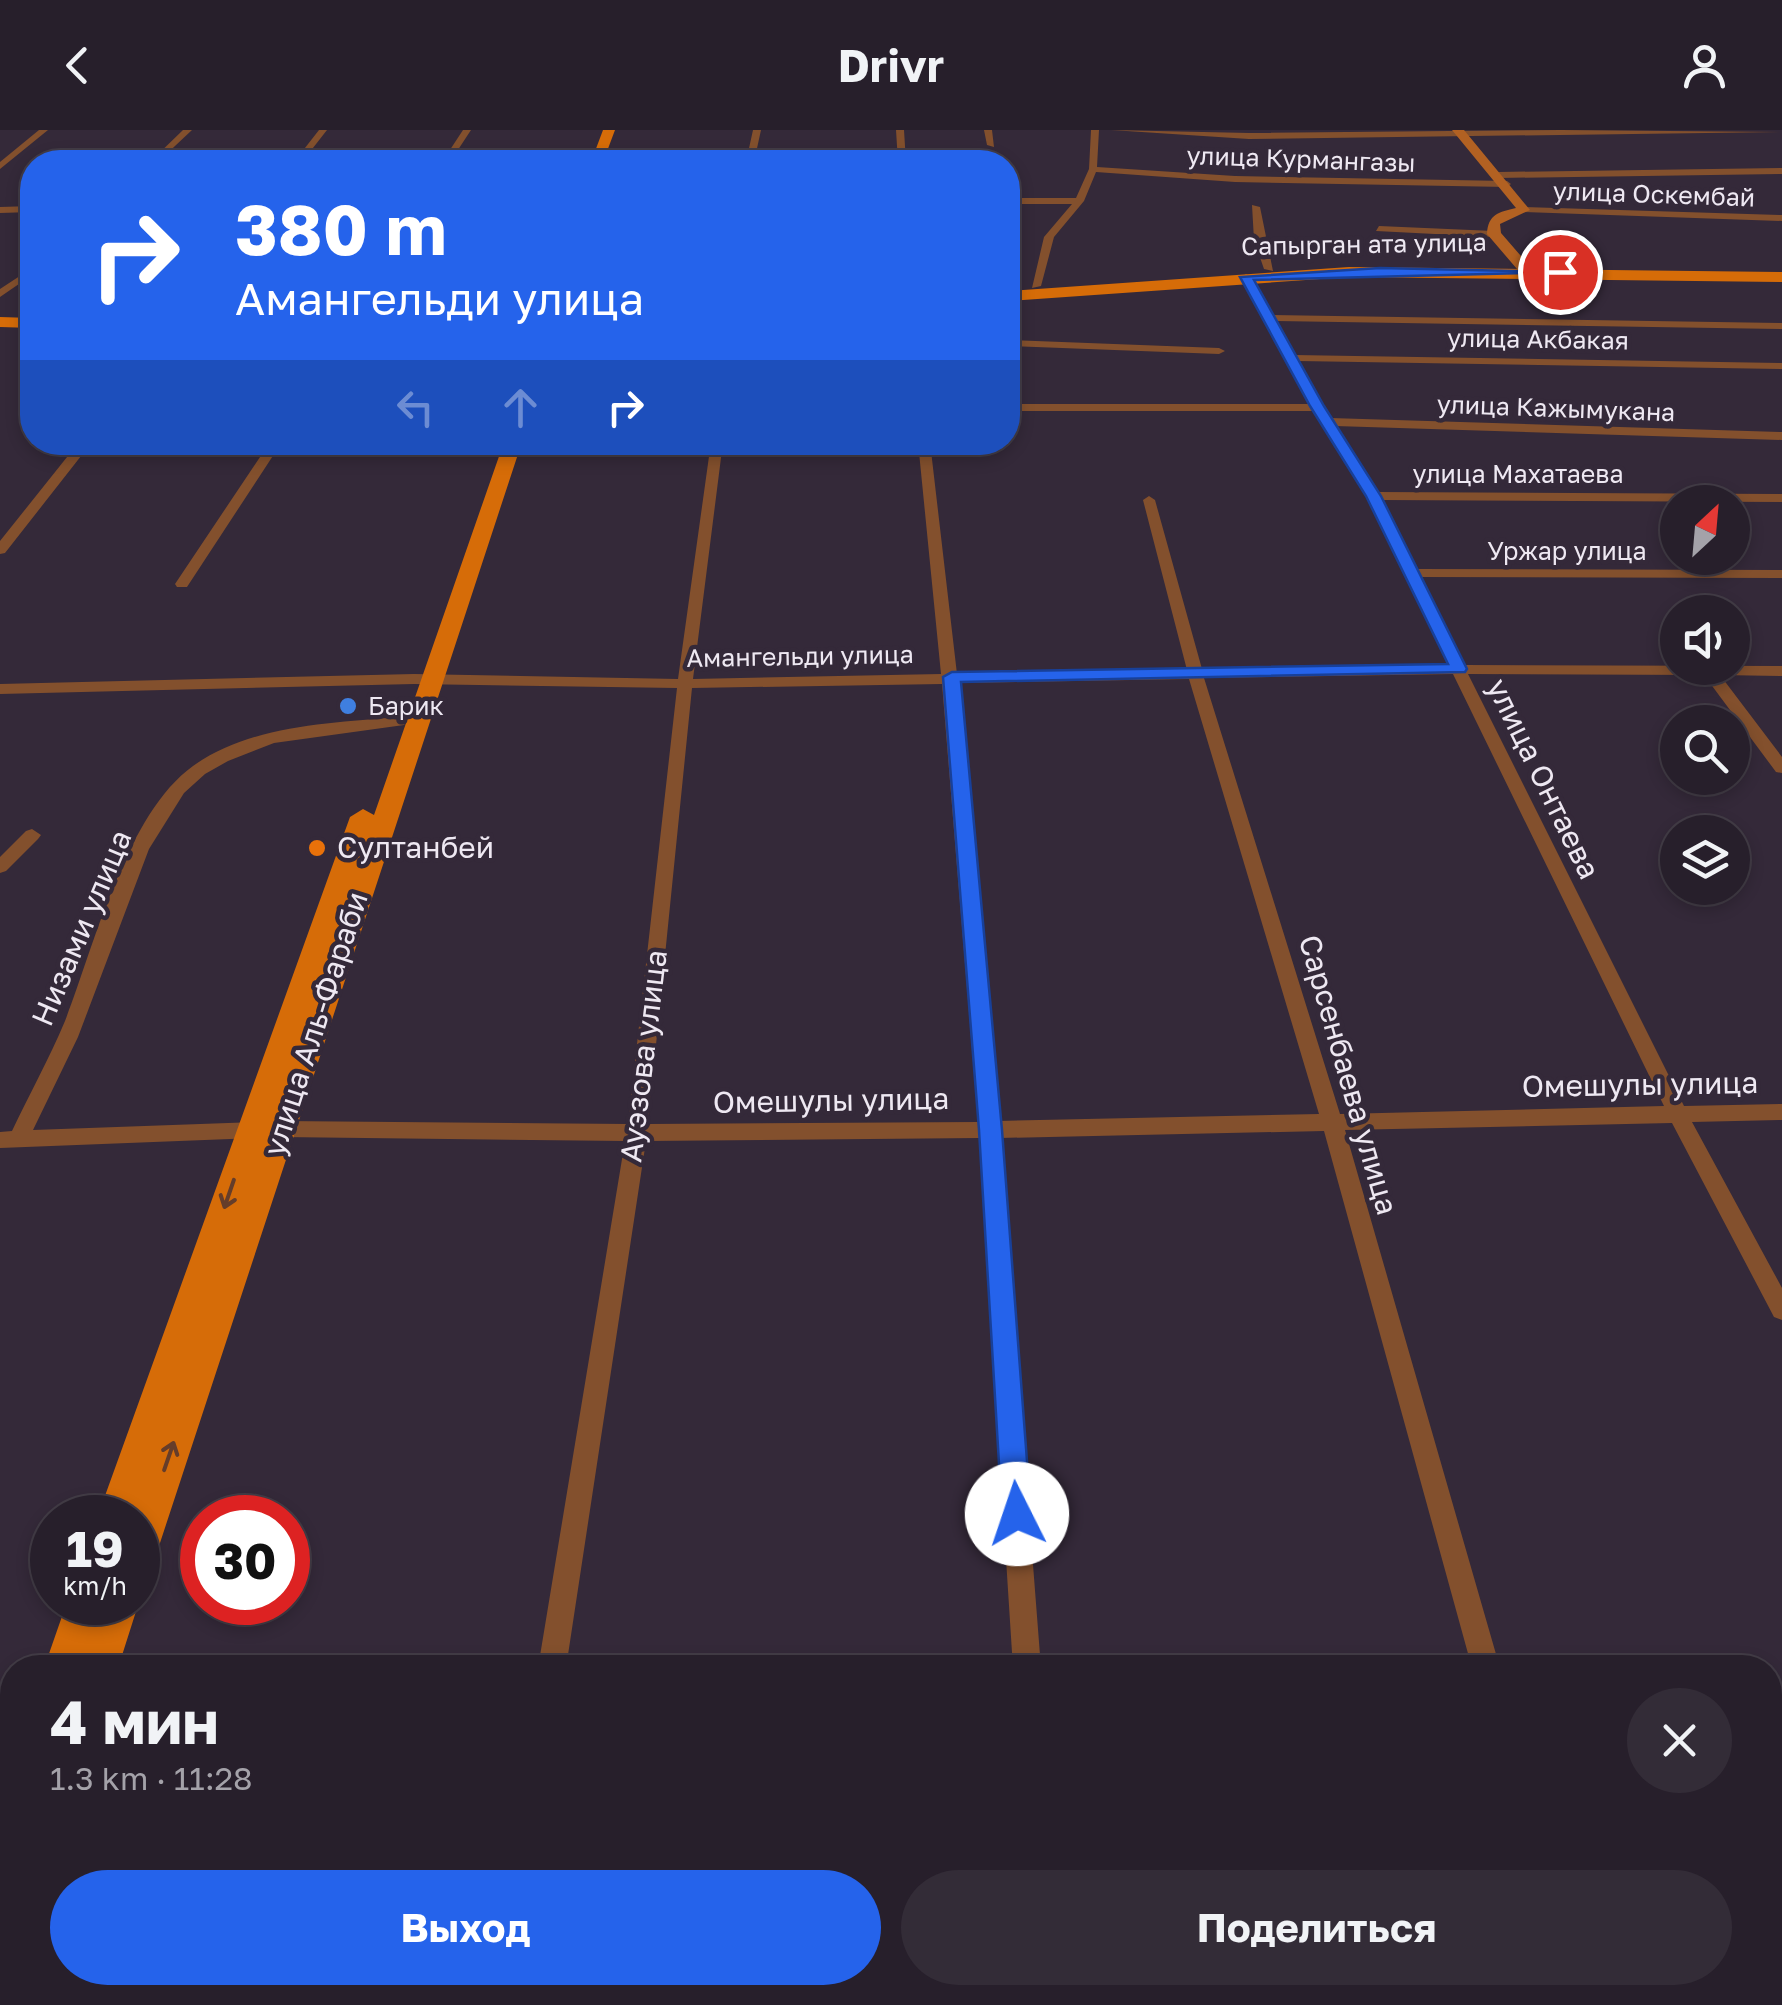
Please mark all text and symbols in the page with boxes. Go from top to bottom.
icon: back [50,38,105,93]
text: Drivr [838,38,944,92]
icon: person [1677,38,1732,93]
street label: улица Курмангазы [1186,139,1416,178]
street label: улица Оскембай [1552,174,1756,213]
text: 380 m [235,186,447,270]
icon: right [70,190,200,320]
street label: Сапырган ата улица [1241,226,1487,261]
pin [1518,230,1603,315]
icon: arrive [1533,245,1588,300]
text: Амангельди улица [235,271,644,325]
street label: улица Акбакая [1447,321,1629,356]
icon: left [388,380,443,435]
icon: ahead [493,380,548,435]
icon: right [598,380,653,435]
street label: улица Кажымукана [1436,388,1676,427]
street label: улица Махатаева [1412,458,1624,489]
north arrow [1660,485,1750,575]
map controls [1660,485,1750,905]
street label: Уржар улица [1487,535,1647,566]
button: sound [1660,595,1750,685]
street label: Амангельди улица [686,638,914,673]
street label: улица Онтаева [1480,673,1608,885]
place label: Барик [368,690,444,721]
marker: Барик [337,695,359,717]
button: search [1660,705,1750,795]
button: layers [1660,815,1750,905]
street label: Низами улица [24,824,139,1031]
place label: Султанбей [337,829,494,865]
marker: Султанбей [306,837,328,859]
street label: улица Аль-Фараби [255,887,375,1160]
street label: Сарсенбаева улица [1292,931,1406,1219]
street label: Ауэзова улица [612,948,674,1164]
street label: Омешулы улица [1521,1064,1759,1104]
street label: Омешулы улица [712,1080,950,1120]
one-way arrow [219,1177,237,1208]
one-way arrow [161,1442,179,1473]
position arrow [965,1462,1069,1566]
speed limit sign: 30 [180,1495,310,1625]
text: 19 [66,1518,124,1578]
text: km/h [63,1570,127,1601]
text: 4 мин [50,1685,219,1757]
button: close [1627,1688,1732,1793]
text: 1.3 km · 11:28 [50,1759,253,1797]
button: Выход [50,1870,881,1985]
button: Поделиться [901,1870,1732,1985]

